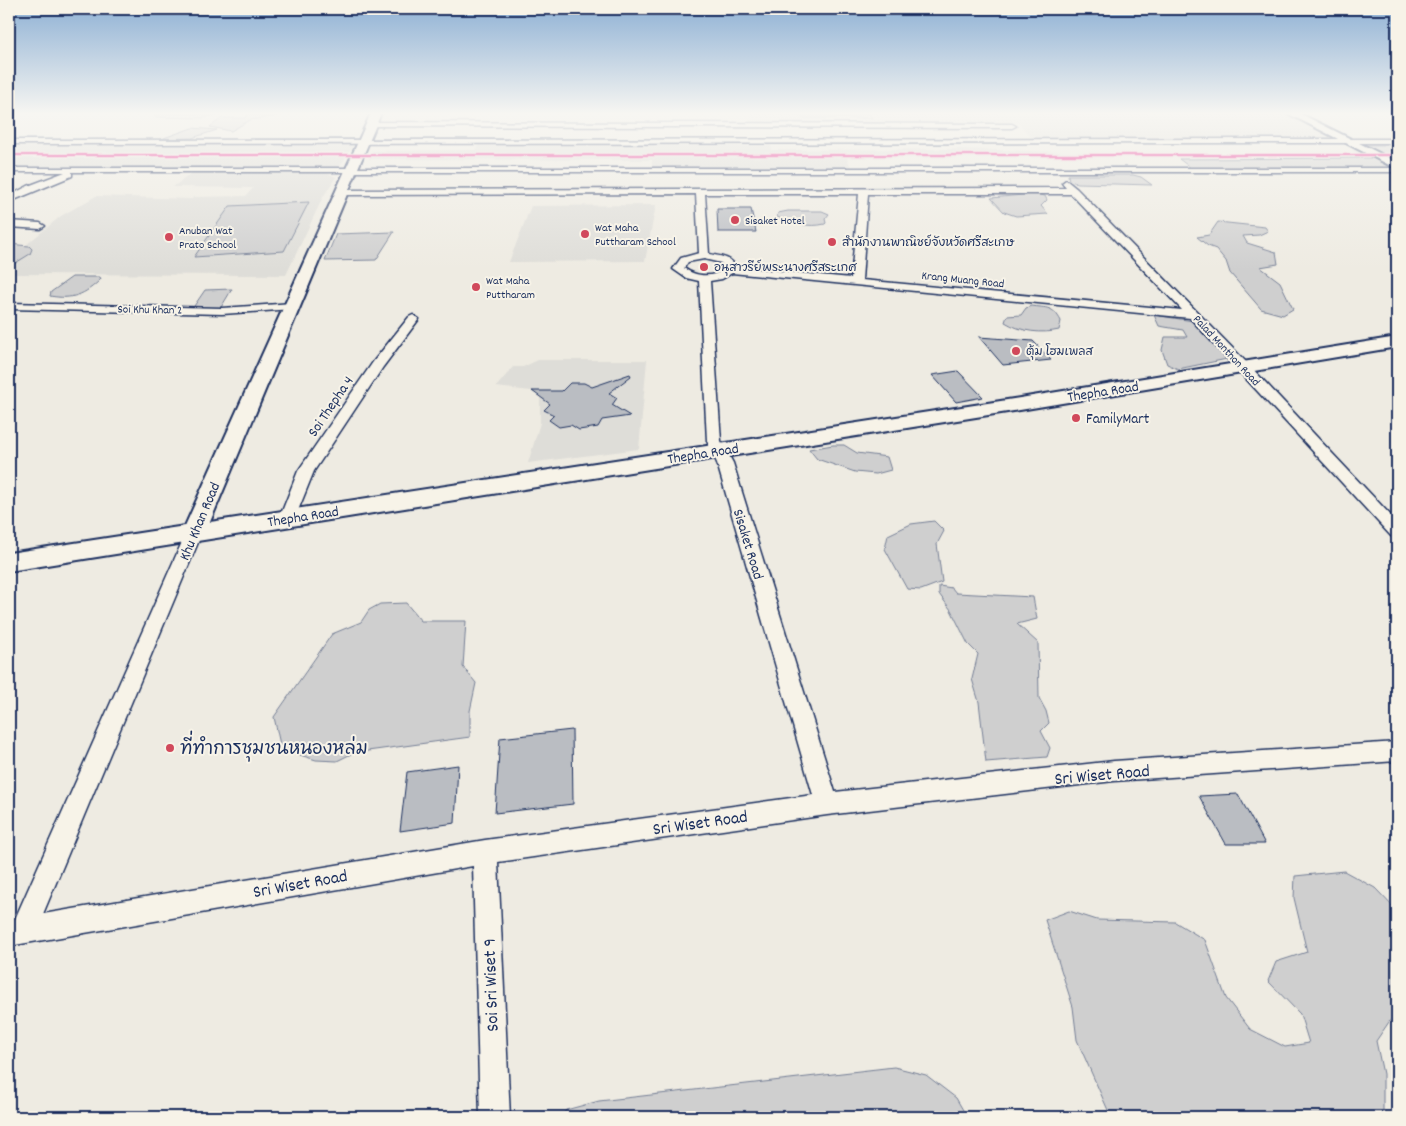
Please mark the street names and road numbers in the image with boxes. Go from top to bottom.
street label: Krang Muang Road [921,268,1005,293]
street label: Soi Khu Khan 2 [117,301,182,320]
street label: Palad Monthon Road [1188,312,1263,390]
street label: Soi Thepha 4 [303,372,360,442]
street label: Thepha Road [1066,376,1140,409]
street label: Thepha Road [666,438,740,471]
street label: Khu Khan Road [175,479,227,564]
street label: Thepha Road [266,501,340,534]
street label: Sisaket Road [726,507,768,582]
street label: Sri Wiset Road [1054,760,1151,793]
street label: Sri Wiset Road [651,805,749,844]
street label: Sri Wiset Road [251,865,350,906]
street label: Soi Sri Wiset 9 [478,938,507,1032]

